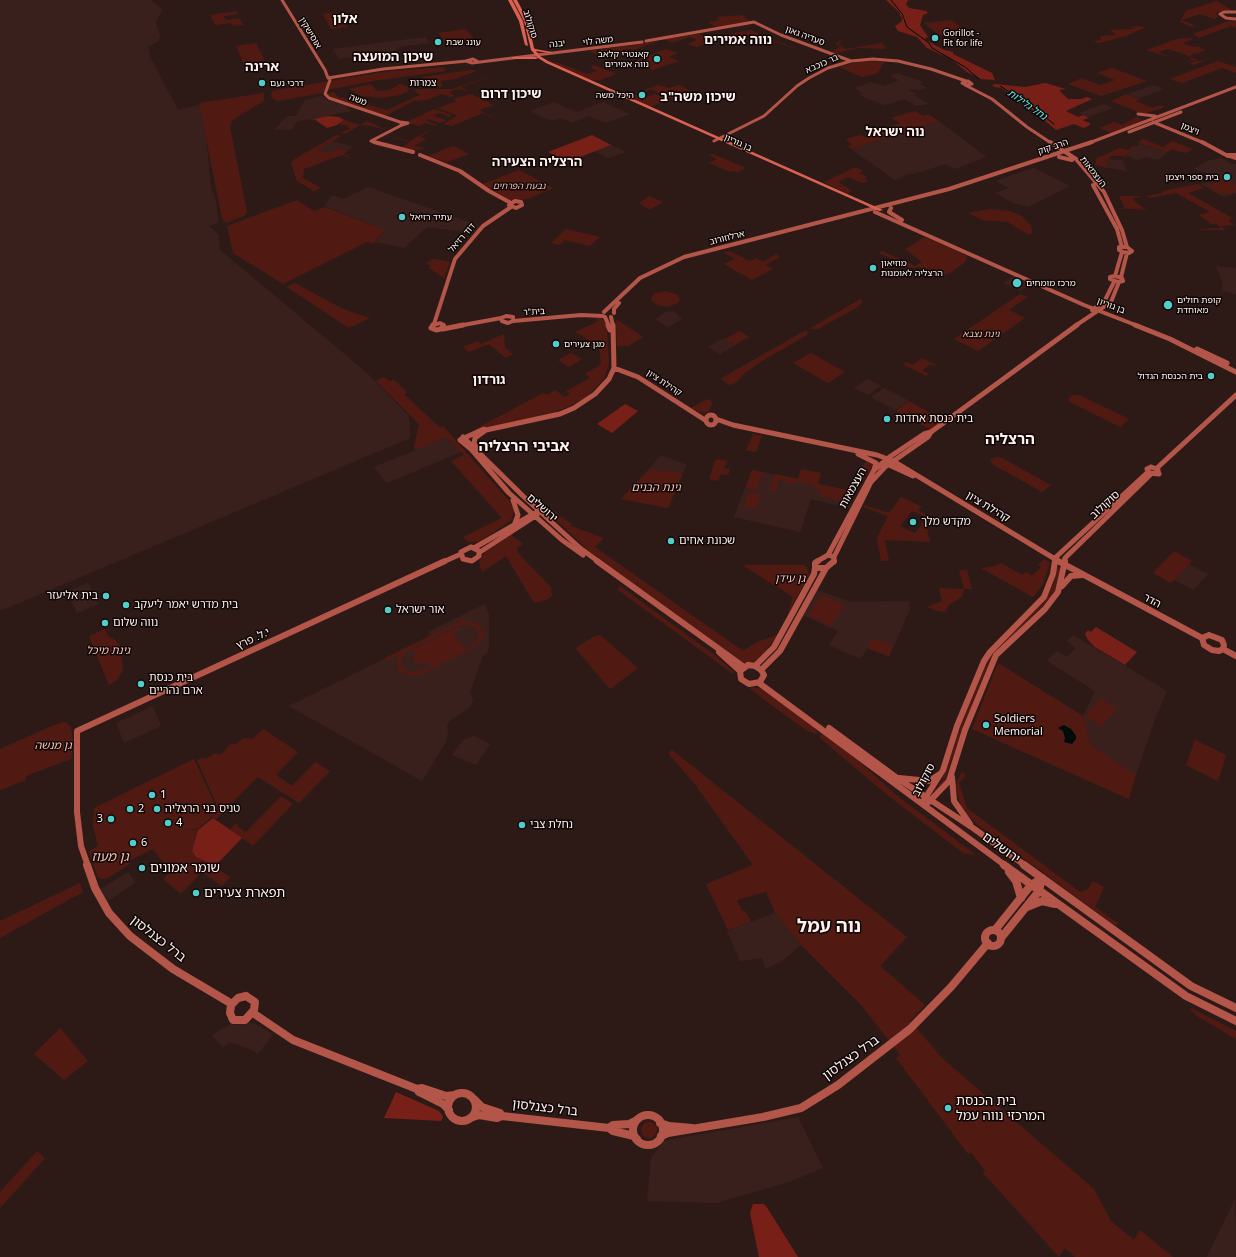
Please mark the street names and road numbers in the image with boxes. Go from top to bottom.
street label: סוקולוב [521,8,539,40]
street label: אוסישקין [296,15,324,51]
street label: סעדיה גאון [784,24,826,48]
street label: משה לוי [582,34,614,48]
street label: יבנה [548,38,566,50]
street label: בר כוכבא [804,52,840,76]
street label: משה [348,92,368,108]
street label: ויצמן [1179,120,1201,138]
street label: בן גוריון [723,132,753,154]
street label: הרב קוק [1037,137,1069,157]
street label: העצמאות [1078,154,1108,190]
street label: דוד רזיאל [446,221,478,255]
street label: ארלוזורוב [708,228,746,248]
street label: בן גוריון [1095,296,1127,316]
street label: בית"ר [523,306,545,318]
street label: קהילת ציון [644,368,684,398]
street label: העצמאות [836,465,870,511]
street label: סוקולוב [1087,488,1123,522]
street label: קהילת ציון [964,489,1012,525]
street label: ירושלים [524,491,560,525]
street label: הדר [1141,591,1163,611]
street label: י.ל. פרץ [235,626,271,652]
street label: סוקולוב [910,761,938,799]
street label: ירושלים [979,829,1023,867]
street label: ברל כצנלסון [127,913,189,965]
street label: ברל כצנלסון [820,1032,882,1084]
street label: ברל כצנלסון [512,1096,578,1120]

